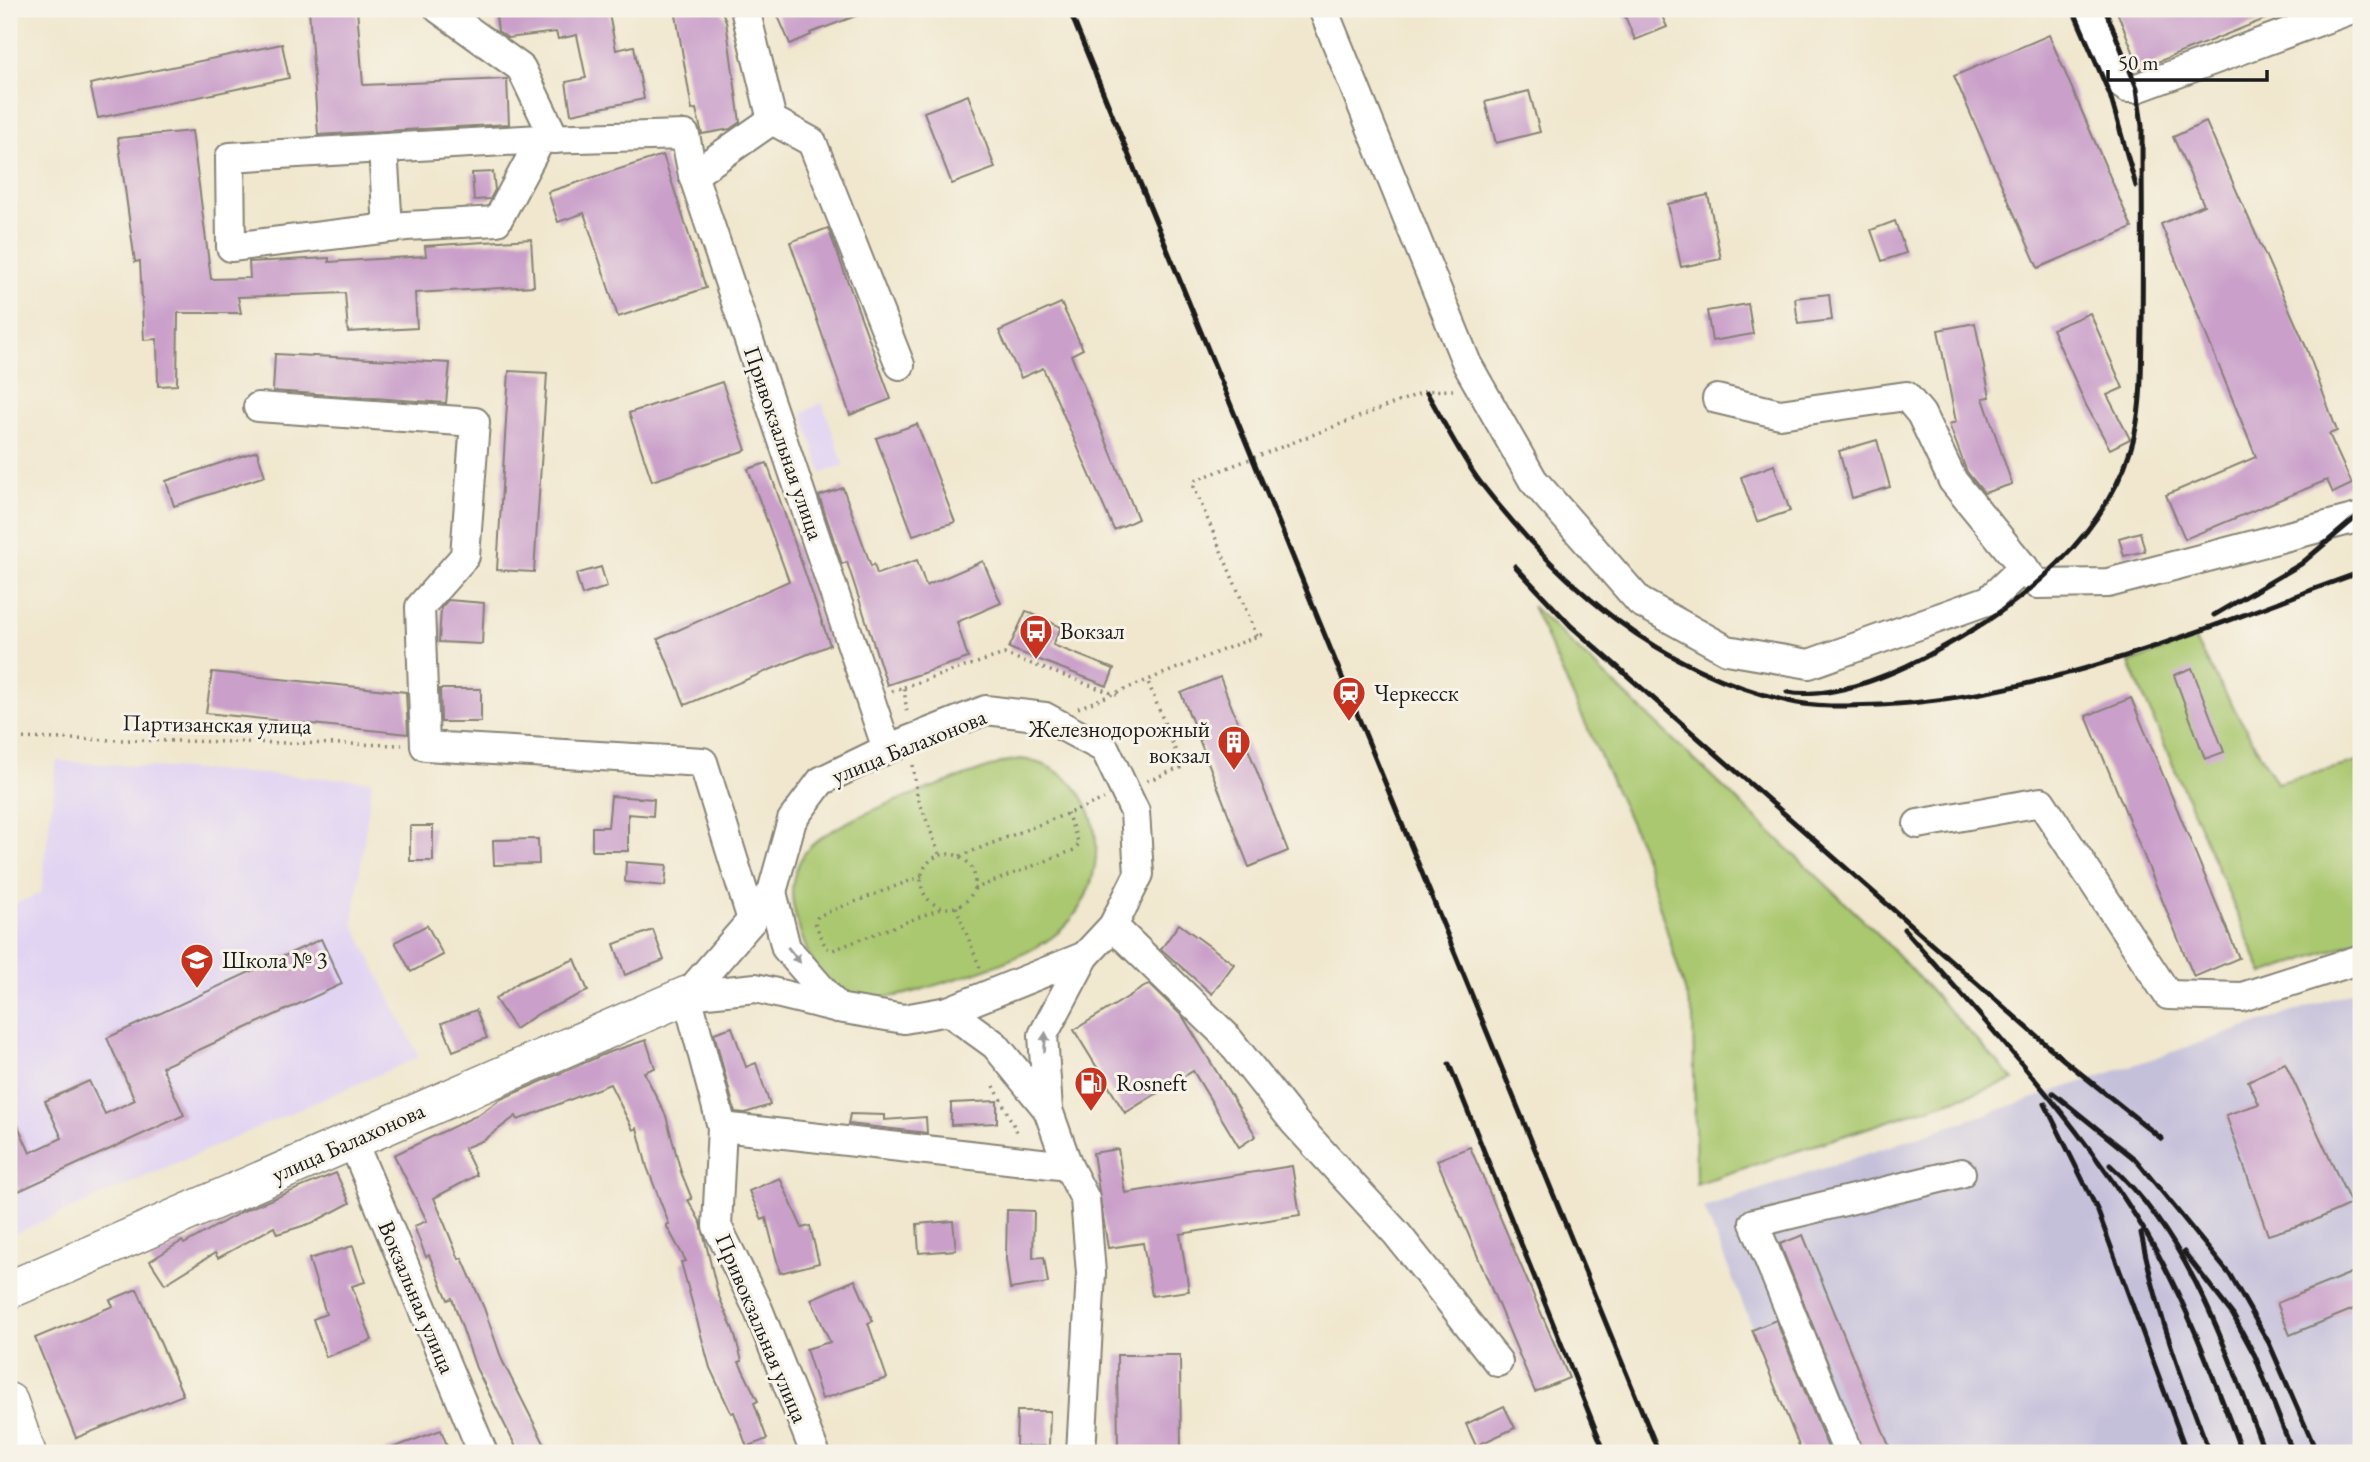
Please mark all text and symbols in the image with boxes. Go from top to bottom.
scale bar [2108,38,2267,82]
text: 50 m [2118,49,2159,76]
street label: Привокзальная улица [737,342,831,545]
bus stop icon: Вокзал [1017,612,1055,661]
place label: Вокзал [1060,616,1125,646]
station icon: Черкесск [1330,674,1368,723]
place label: Черкесск [1374,678,1459,708]
street label: улица Балахонова [827,701,992,791]
street label: Партизанская улица [122,707,313,741]
place label: Железнодорожный вокзал [1027,714,1210,770]
building icon: Железнодорожный вокзал [1215,723,1253,772]
school or university icon: Школа № 3 [178,941,216,990]
place label: Школа № 3 [222,945,328,975]
one-way arrow [786,946,801,964]
one-way arrow [1040,1031,1051,1053]
fuel station icon: Rosneft [1072,1064,1110,1113]
place label: Rosneft [1116,1068,1188,1098]
street label: улица Балахонова [267,1095,430,1189]
street label: Вокзальная улица [371,1216,463,1379]
street label: Привокзальная улица [709,1229,816,1428]

